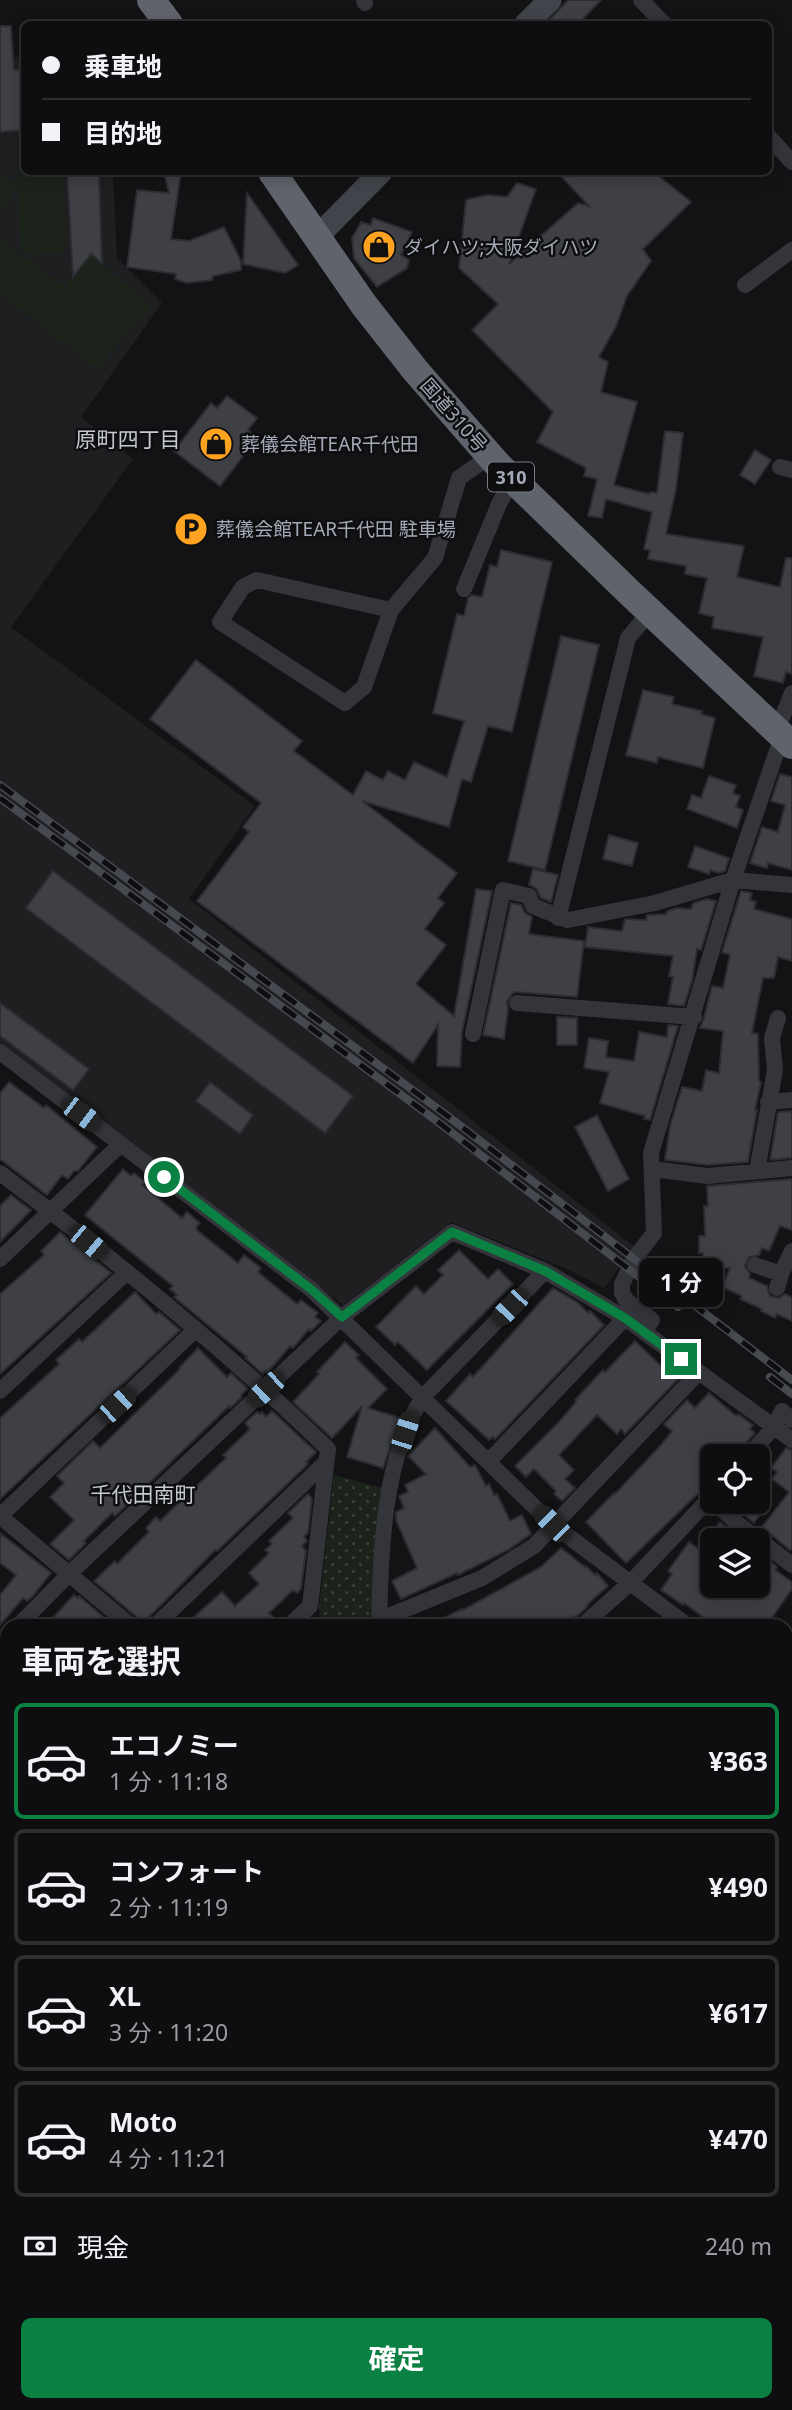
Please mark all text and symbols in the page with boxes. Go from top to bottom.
text: 乗車地 [84,48,162,84]
text: 目的地 [84,115,162,151]
shop icon: ダイハツ;大阪ダイハツ [360,228,398,266]
place label: ダイハツ;大阪ダイハツ [404,234,598,260]
street label: 国道310号 [415,373,493,457]
district label: 原町四丁目 [76,425,181,453]
shop icon: 葬儀会館TEAR千代田 [197,425,235,463]
place label: 葬儀会館TEAR千代田 [241,431,419,457]
road number: 310 [488,462,534,491]
parking icon: 葬儀会館TEAR千代田 駐車場 [172,510,210,548]
place label: 葬儀会館TEAR千代田 駐車場 [216,516,456,542]
car [58,1093,105,1135]
route start [148,1161,180,1193]
car [66,1220,111,1264]
callout: 1 分 [639,1258,723,1306]
text: 1 分 [660,1266,702,1298]
car [488,1285,533,1329]
route end [665,1343,697,1375]
car [244,1367,289,1411]
car [95,1383,140,1427]
car [389,1409,422,1455]
map controls [700,1444,770,1598]
button: locate [700,1444,770,1514]
district label: 千代田南町 [91,1480,196,1508]
car [530,1502,575,1546]
button: layers [700,1528,770,1598]
text: 車両を選択 [21,1639,181,1682]
text: エコノミー [109,1727,239,1763]
icon: car [25,1730,88,1793]
text: ¥363 [709,1743,768,1779]
text: 1 分 · 11:18 [109,1765,228,1797]
text: コンフォート [109,1853,264,1889]
icon: car [25,1856,88,1919]
text: ¥490 [709,1869,768,1905]
text: 2 分 · 11:19 [109,1891,228,1923]
text: XL [109,1978,141,2014]
icon: car [25,1982,88,2045]
text: ¥617 [709,1995,768,2031]
text: 3 分 · 11:20 [109,2016,228,2048]
text: Moto [109,2104,177,2140]
icon: car [25,2108,88,2171]
text: ¥470 [709,2121,768,2157]
text: 4 分 · 11:21 [109,2142,228,2174]
icon: cash [21,2227,59,2265]
text: 現金 [77,2229,129,2265]
text: 240 m [705,2230,772,2262]
button: 確定 [21,2318,772,2398]

